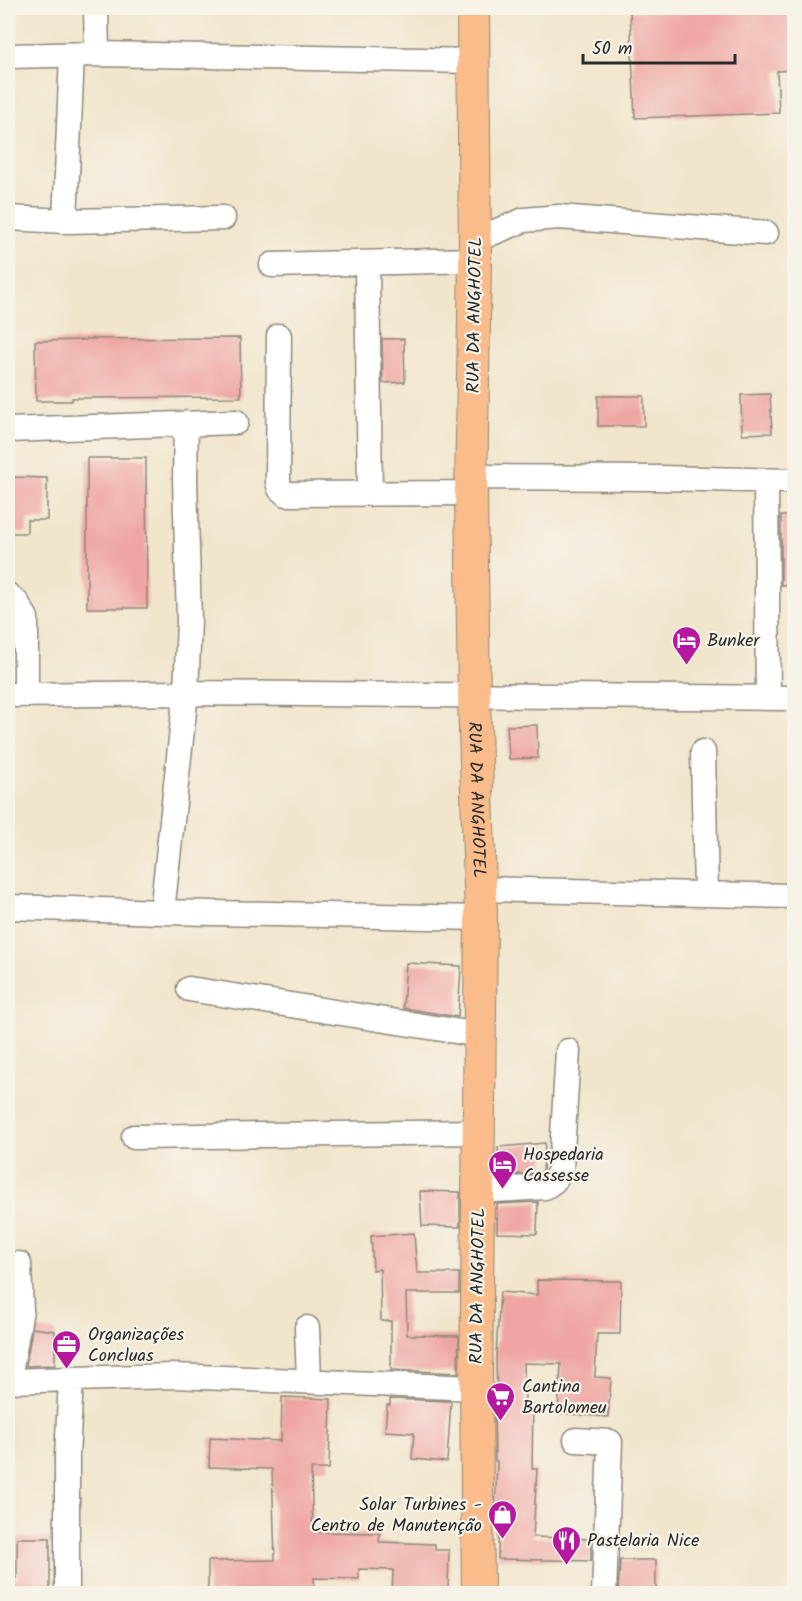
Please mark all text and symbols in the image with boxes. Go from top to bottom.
scale bar [583,27,734,65]
text: 50 m [592,35,632,64]
street label: RUA DA ANGHOTEL [460,237,491,393]
hotel icon: Bunker [670,624,702,666]
place label: Bunker [707,627,760,656]
street label: RUA DA ANGHOTEL [459,721,493,879]
place label: Hospedaria Cassesse [523,1141,604,1191]
hotel icon: Hospedaria Cassesse [486,1148,518,1190]
street label: RUA DA ANGHOTEL [463,1208,494,1364]
place label: Organizações Concluas [88,1321,185,1371]
office icon: Organizações Concluas [51,1328,83,1370]
place label: Cantina Bartolomeu [522,1373,607,1423]
supermarket icon: Cantina Bartolomeu [485,1380,517,1422]
place label: Solar Turbines - Centro de Manutenção [311,1491,482,1541]
shop icon: Solar Turbines - Centro de Manutenção [487,1498,519,1540]
restaurant icon: Pastelaria Nice [550,1524,582,1566]
place label: Pastelaria Nice [587,1527,699,1556]

